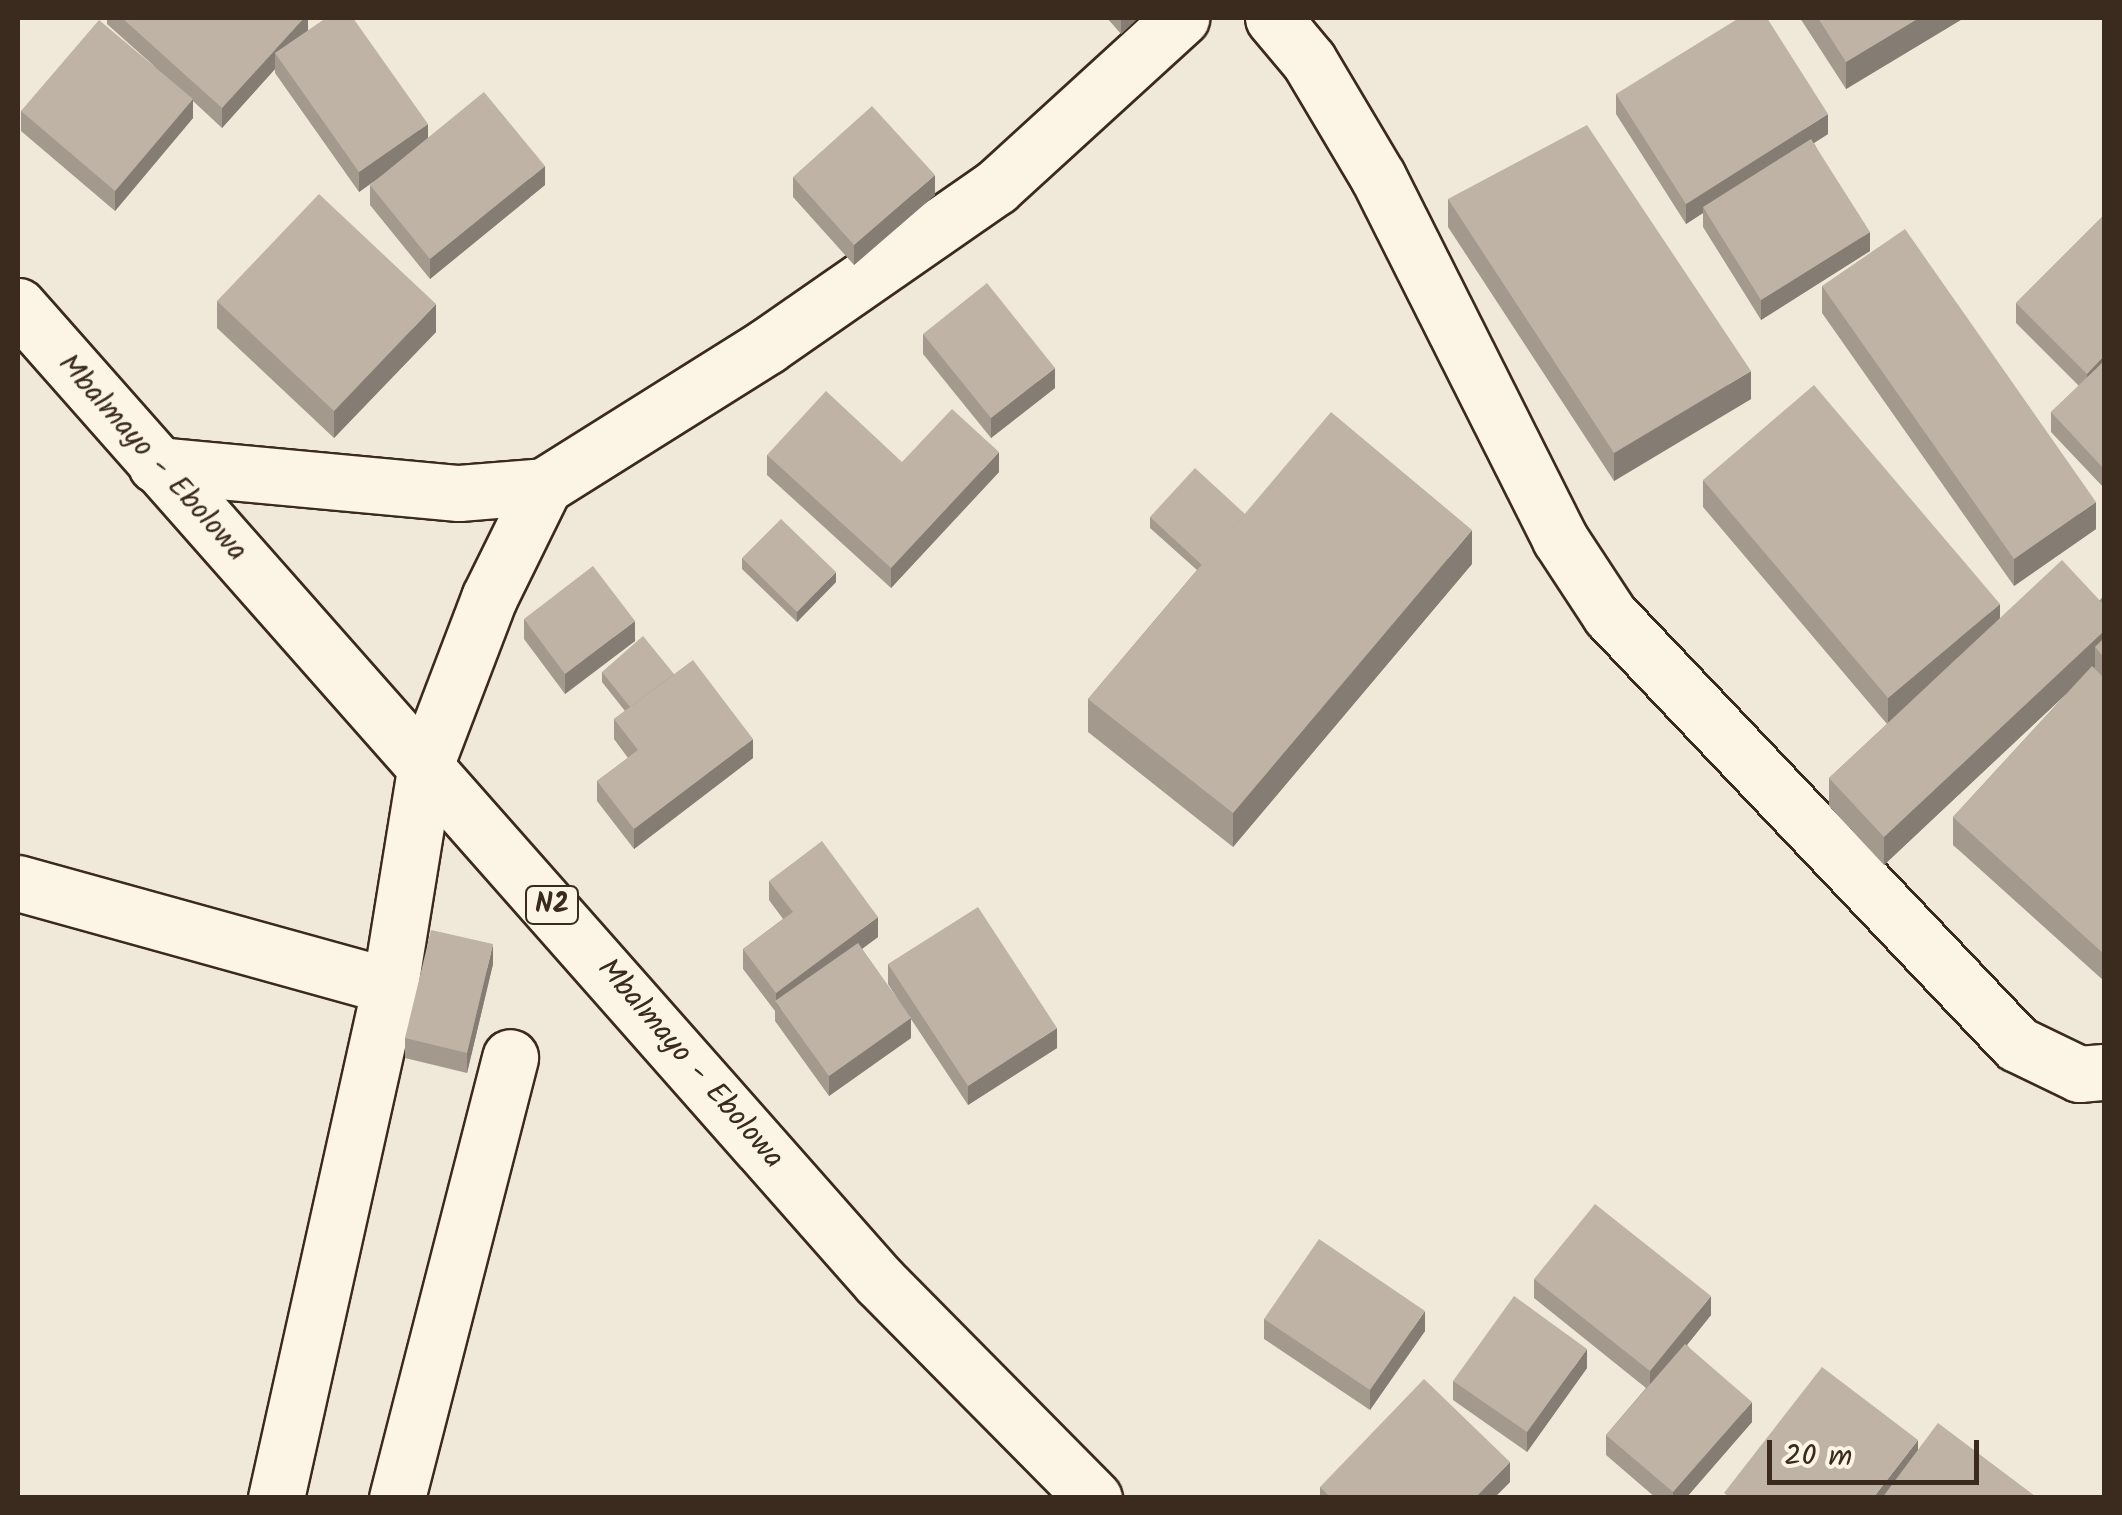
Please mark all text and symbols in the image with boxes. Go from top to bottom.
street label: Mbalmayo - Ebolowa [50,347,254,569]
road number: N2 [524,882,580,928]
street label: Mbalmayo - Ebolowa [589,952,791,1176]
scale bar [1772,1420,1984,1482]
text: 20 m [1784,1433,1852,1481]

